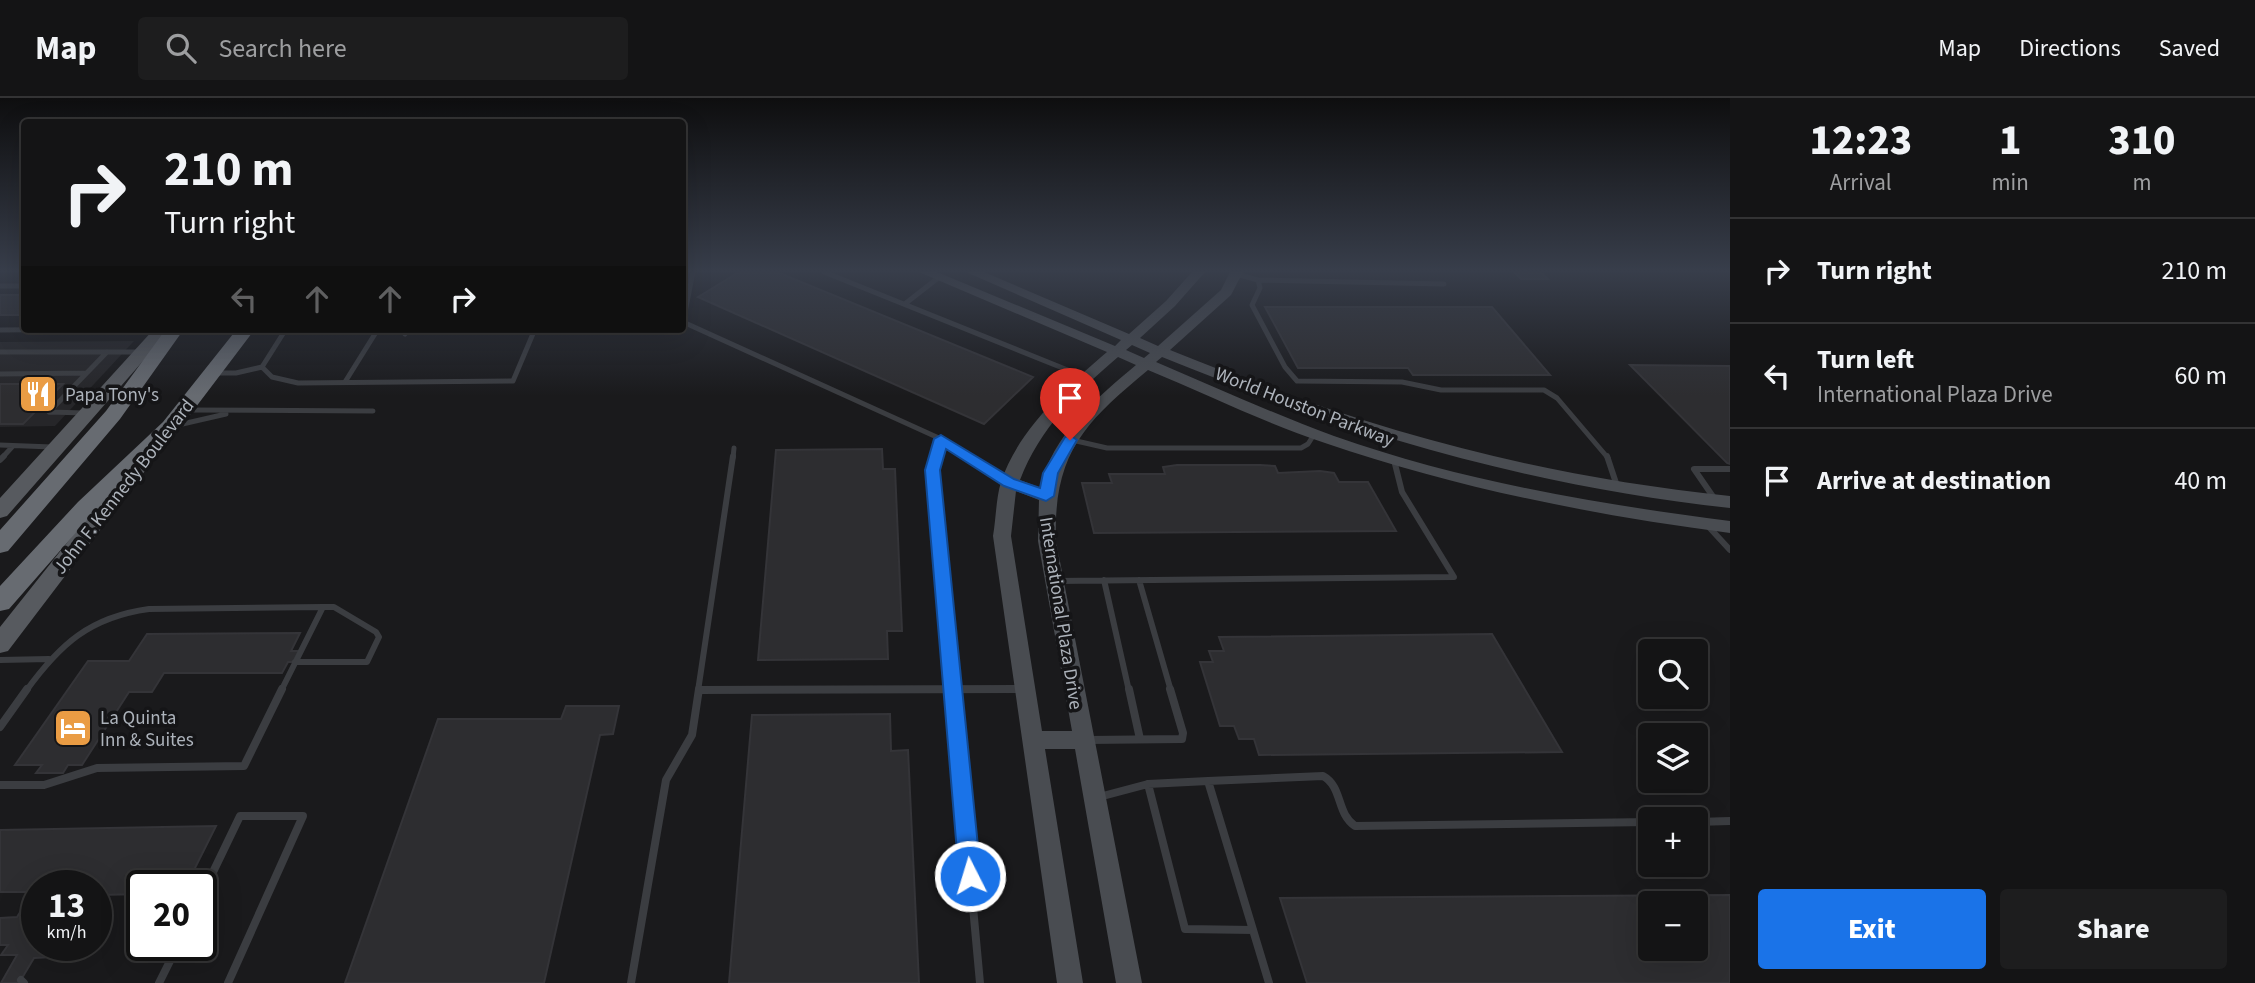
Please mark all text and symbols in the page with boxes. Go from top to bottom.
search box [138,17,628,80]
text: Map [35,25,96,72]
icon: search [162,29,200,67]
text: Search here [218,30,347,67]
text: Map [1938,31,1981,66]
text: Directions [2019,31,2121,66]
text: Saved [2159,31,2220,66]
text: 12:23 [1809,111,1912,171]
text: 1 [1999,111,2021,171]
text: 310 [2108,111,2176,171]
text: 210 m [164,135,293,205]
icon: right [49,147,140,238]
text: Arrival [1830,166,1892,199]
text: min [1992,166,2029,199]
text: m [2132,166,2151,199]
text: Turn right [164,200,295,246]
icon: right [1758,252,1796,290]
text: Turn right [1817,252,1932,289]
text: 210 m [2161,252,2227,289]
icon: left [225,280,263,318]
icon: ahead [298,280,336,318]
icon: ahead [371,280,409,318]
icon: right [444,280,482,318]
text: Turn left [1817,341,1914,378]
icon: left [1758,357,1796,395]
text: 60 m [2174,357,2227,394]
street label: World Houston Parkway [1211,361,1398,454]
pin [1040,368,1100,440]
restaurant icon: Papa Tony's [17,373,59,415]
text: International Plaza Drive [1817,378,2053,411]
icon: arrive [1051,379,1089,417]
place label: Papa Tony's [65,382,159,409]
street label: John F. Kennedy Boulevard [47,394,201,580]
icon: arrive [1758,462,1796,500]
text: Arrive at destination [1817,462,2051,499]
text: 40 m [2174,462,2227,499]
street label: International Plaza Drive [1032,515,1089,711]
map controls [1638,639,1708,961]
button: search [1638,639,1708,709]
place label: La Quinta Inn & Suites [100,705,194,754]
hotel icon: La Quinta Inn & Suites [52,707,94,749]
button: layers [1638,723,1708,793]
button: + [1638,807,1708,877]
position arrow [933,839,1007,913]
speed limit sign: 20 [126,870,217,961]
text: 13 [48,881,85,931]
button: Exit [1758,889,1986,969]
button: Share [2000,889,2227,969]
button: − [1638,891,1708,961]
text: km/h [47,920,86,945]

